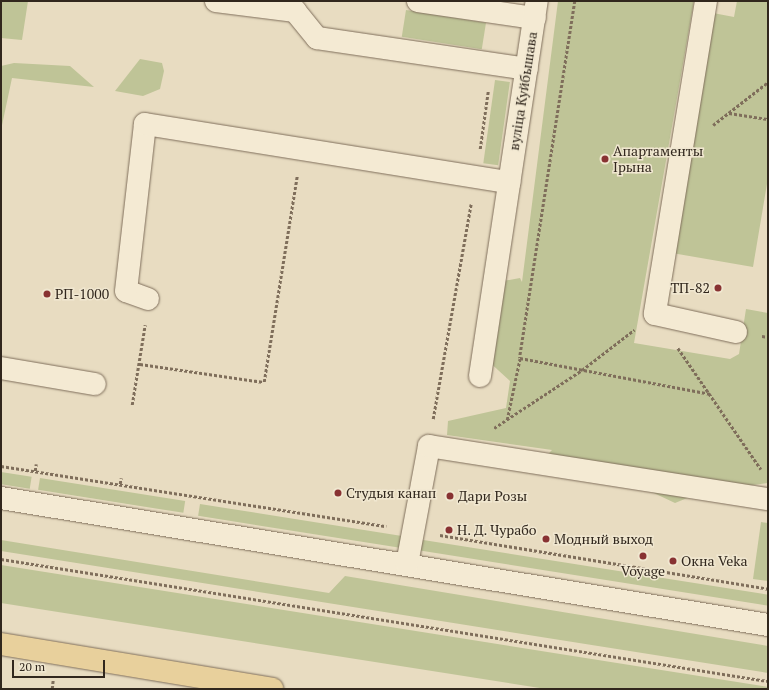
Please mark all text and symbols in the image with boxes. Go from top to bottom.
street label: вуліца Куйбышава [505,30,541,152]
place label: Апартаменты Ірына [613,143,703,176]
marker: Апартаменты Ірына [600,154,610,164]
place label: ТП-82 [670,280,710,296]
marker: ТП-82 [713,283,723,293]
place label: РП-1000 [55,286,109,302]
marker: РП-1000 [42,289,52,299]
place label: Студыя канап [346,485,436,501]
marker: Студыя канап [333,488,343,498]
place label: Дари Розы [458,488,527,504]
marker: Дари Розы [445,491,455,501]
place label: Н. Д. Чурабо [457,522,538,538]
marker: Н. Д. Чурабо [444,525,454,535]
place label: Модный выход [554,531,653,547]
marker: Модный выход [541,534,551,544]
marker: Voyage [638,551,648,561]
place label: Окна Veka [681,553,748,569]
marker: Окна Veka [668,556,678,566]
place label: Voyage [621,563,665,579]
scale bar [14,652,107,678]
text: 20 m [19,659,45,674]

